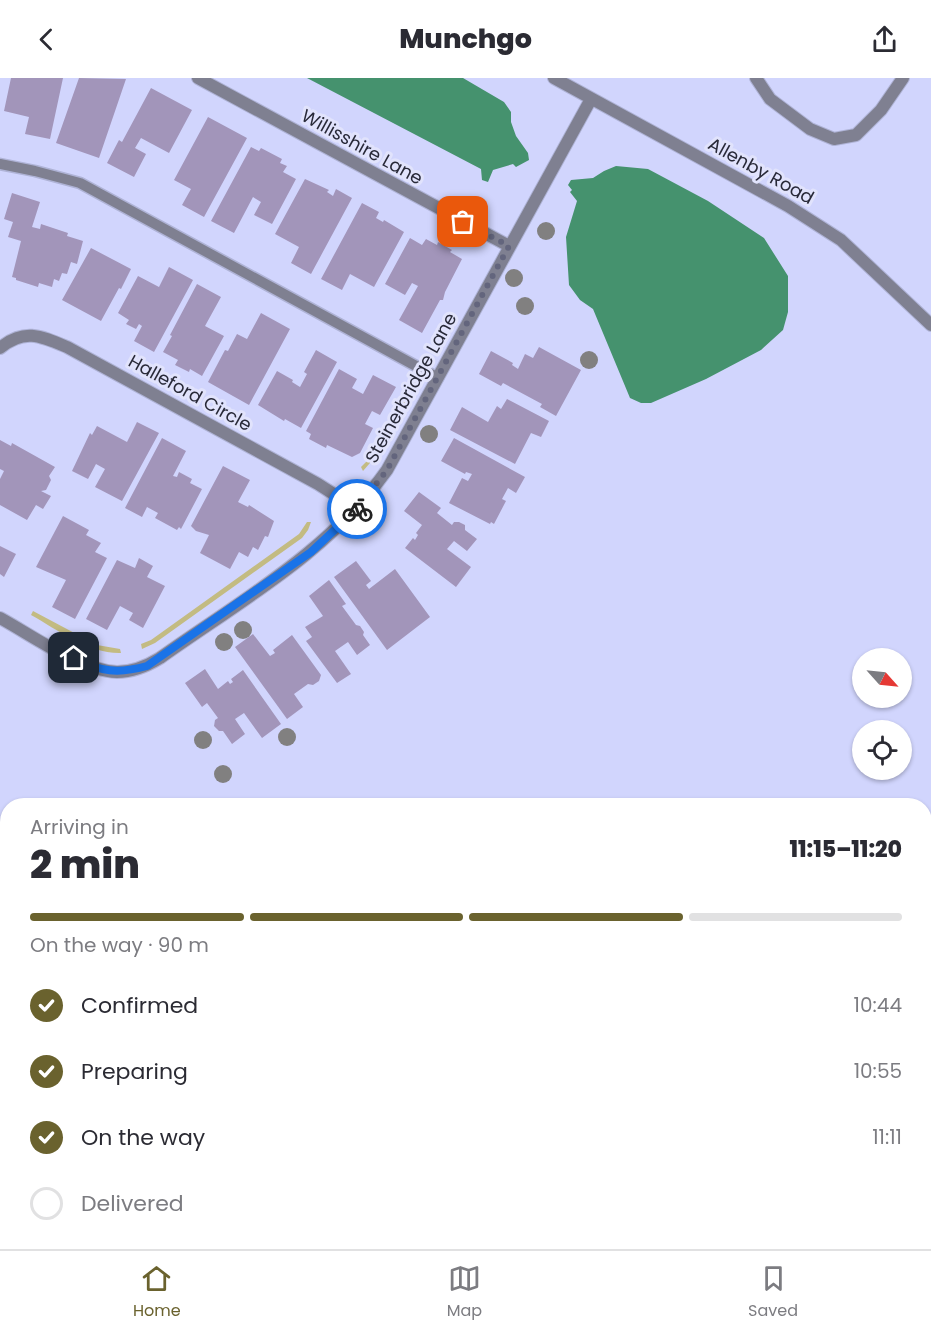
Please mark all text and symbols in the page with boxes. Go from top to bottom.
text: Munchgo [399,20,532,57]
icon: back [30,23,63,56]
icon: share [868,23,901,56]
street label: Willisshire Lane [297,103,427,190]
street label: Allenby Road [704,131,819,210]
pin [437,196,488,247]
icon: bag [446,205,479,238]
street label: Steinerbridge Lane [359,308,462,467]
street label: Halleford Circle [124,348,256,437]
courier [327,479,387,539]
icon: bike [341,493,374,526]
pin [48,632,99,683]
icon: home [57,641,90,674]
north arrow [852,648,912,708]
map controls [852,648,912,780]
button: locate [852,720,912,780]
text: Arriving in [30,813,129,841]
text: 11:15–11:20 [790,834,902,865]
text: 2 min [30,837,140,892]
text: On the way · 90 m [30,931,209,959]
icon: check [30,989,63,1022]
text: Confirmed [81,990,198,1021]
text: 10:44 [854,991,902,1019]
icon: check [30,1055,63,1088]
text: Preparing [81,1056,188,1087]
text: 10:55 [854,1057,902,1085]
icon: check [30,1121,63,1154]
text: On the way [81,1122,205,1153]
text: 11:11 [872,1123,902,1151]
text: Delivered [81,1188,184,1219]
tab: Home [133,1262,181,1323]
tab: Map [447,1262,482,1323]
tab: Saved [748,1262,798,1323]

